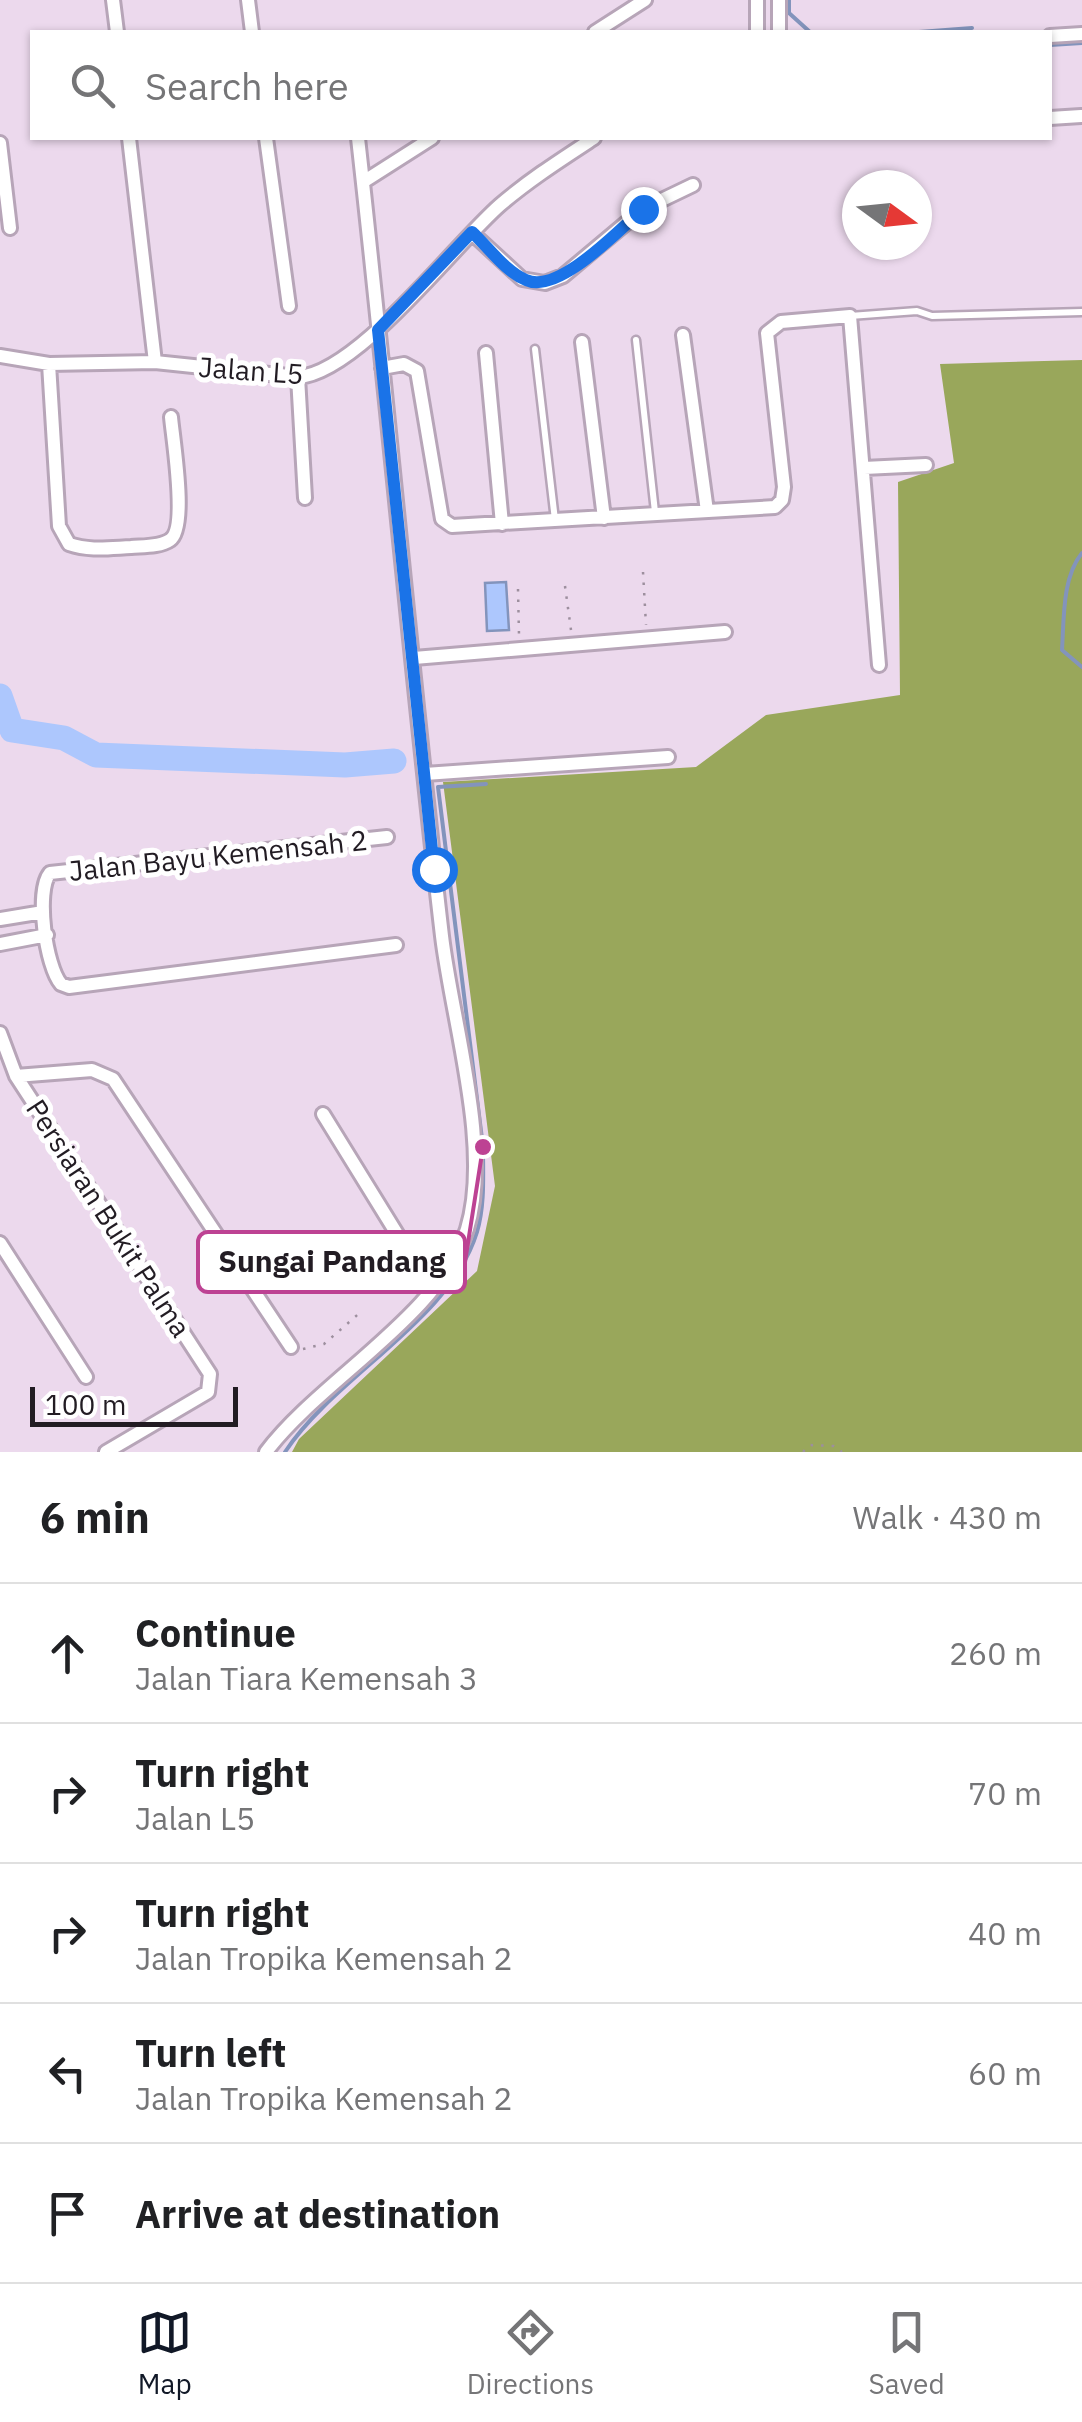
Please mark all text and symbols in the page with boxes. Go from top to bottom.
search box [30,30,1052,140]
icon: search [65,58,120,113]
text: Search here [145,61,349,110]
north arrow [842,170,932,260]
route end [621,187,667,233]
street label: Jalan L5 [197,348,305,392]
street label: Jalan Bayu Kemensah 2 [67,821,369,889]
route start [412,847,458,893]
street label: Persiaran Bukit Palma [18,1092,200,1344]
callout: Sungai Pandang [198,1232,465,1292]
text: Sungai Pandang [218,1241,446,1280]
scale bar [30,1382,238,1426]
text: 100 m [45,1386,126,1423]
text: 6 min [40,1490,150,1545]
text: Walk · 430 m [853,1496,1042,1538]
text: Continue [135,1608,296,1657]
icon: ahead [40,1626,95,1681]
text: 260 m [949,1632,1042,1674]
text: Jalan Tiara Kemensah 3 [135,1657,478,1699]
text: Turn right [135,1748,310,1797]
icon: right [40,1766,95,1821]
text: 70 m [968,1772,1042,1814]
text: Jalan L5 [135,1797,255,1839]
text: Turn right [135,1888,310,1937]
icon: right [40,1906,95,1961]
text: 40 m [968,1912,1042,1954]
text: Jalan Tropika Kemensah 2 [135,1937,513,1979]
text: Turn left [135,2028,286,2077]
icon: left [40,2046,95,2101]
text: 60 m [968,2052,1042,2094]
text: Jalan Tropika Kemensah 2 [135,2077,513,2119]
icon: arrive [40,2186,95,2241]
text: Arrive at destination [135,2189,500,2238]
tab: Map [137,2305,192,2402]
tab: Directions [467,2305,594,2402]
tab: Saved [869,2305,945,2402]

